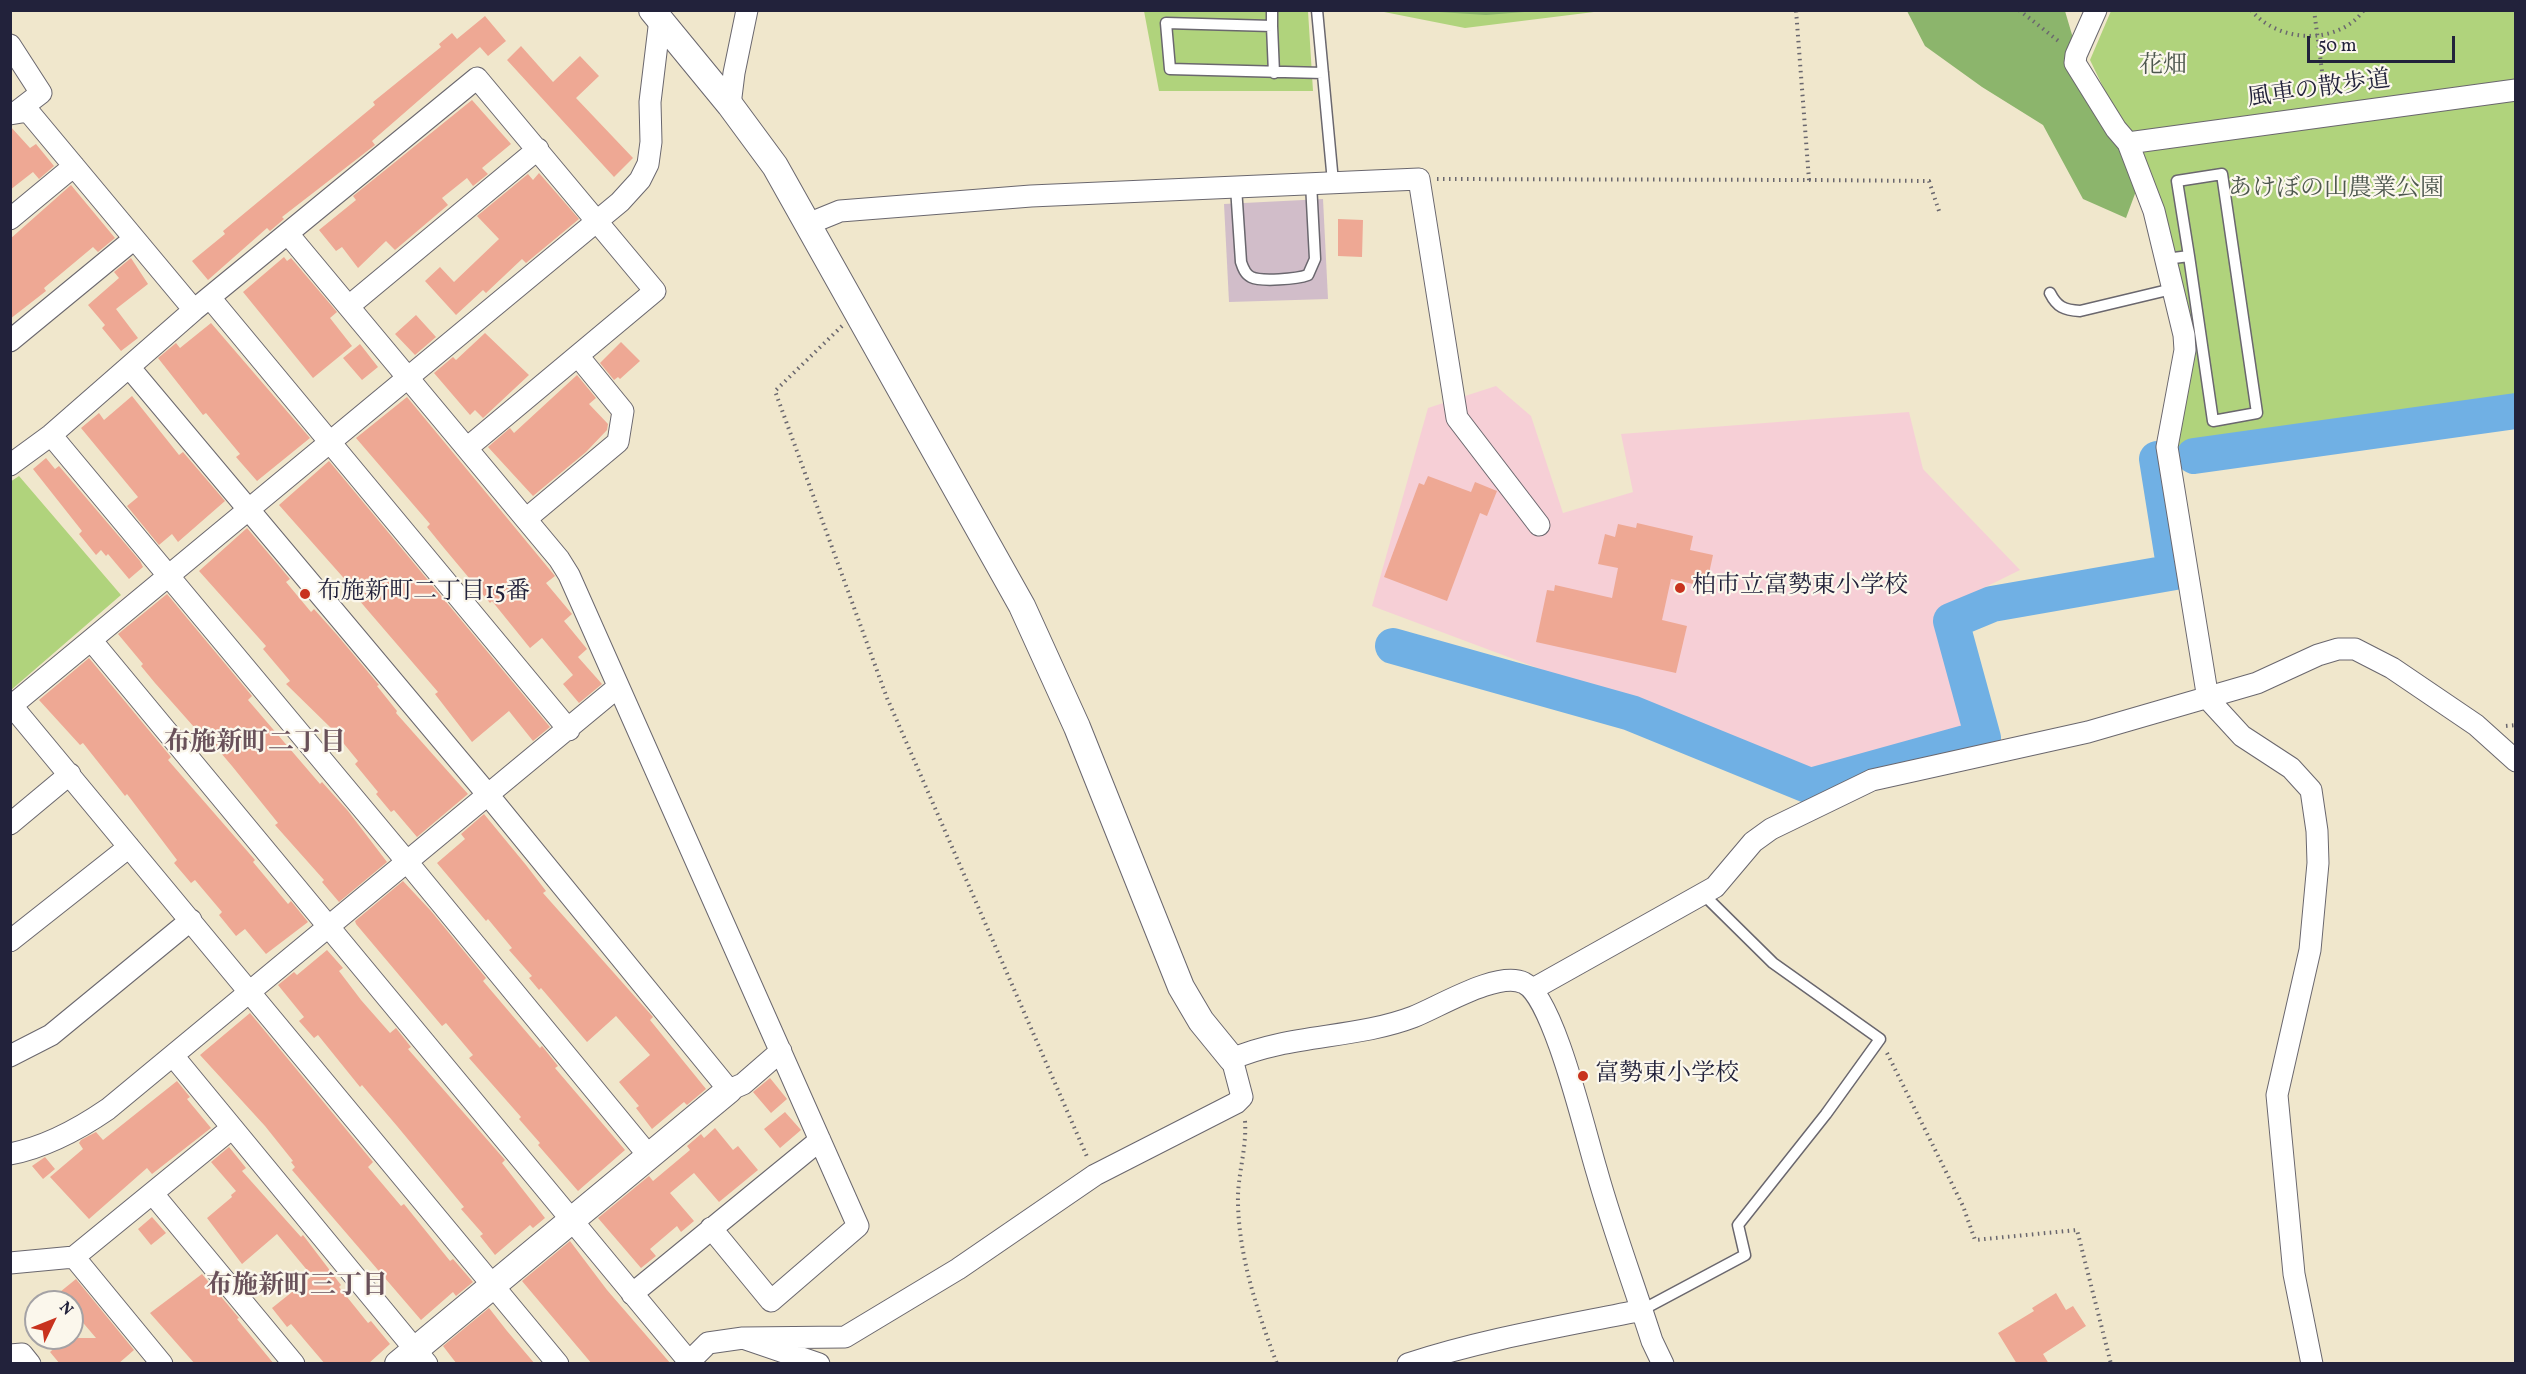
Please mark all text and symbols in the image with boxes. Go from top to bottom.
scale bar [2310,24,2458,62]
text: 50 m [2318,34,2357,59]
park label: 花畑 [2139,54,2187,82]
street label: 風車の散歩道 [2246,67,2392,115]
park label: あけぼの山農業公園 [2228,177,2444,205]
place label: 柏市立富勢東小学校 [1692,574,1908,602]
place label: 布施新町二丁目15番 [317,580,530,608]
marker: 柏市立富勢東小学校 [1673,581,1687,595]
marker: 布施新町二丁目15番 [298,587,312,601]
district label: 布施新町二丁目 [164,729,346,761]
place label: 富勢東小学校 [1595,1062,1739,1090]
marker: 富勢東小学校 [1576,1069,1590,1083]
district label: 布施新町三丁目 [206,1272,388,1304]
north arrow [24,1290,84,1350]
text: N [54,1297,78,1321]

